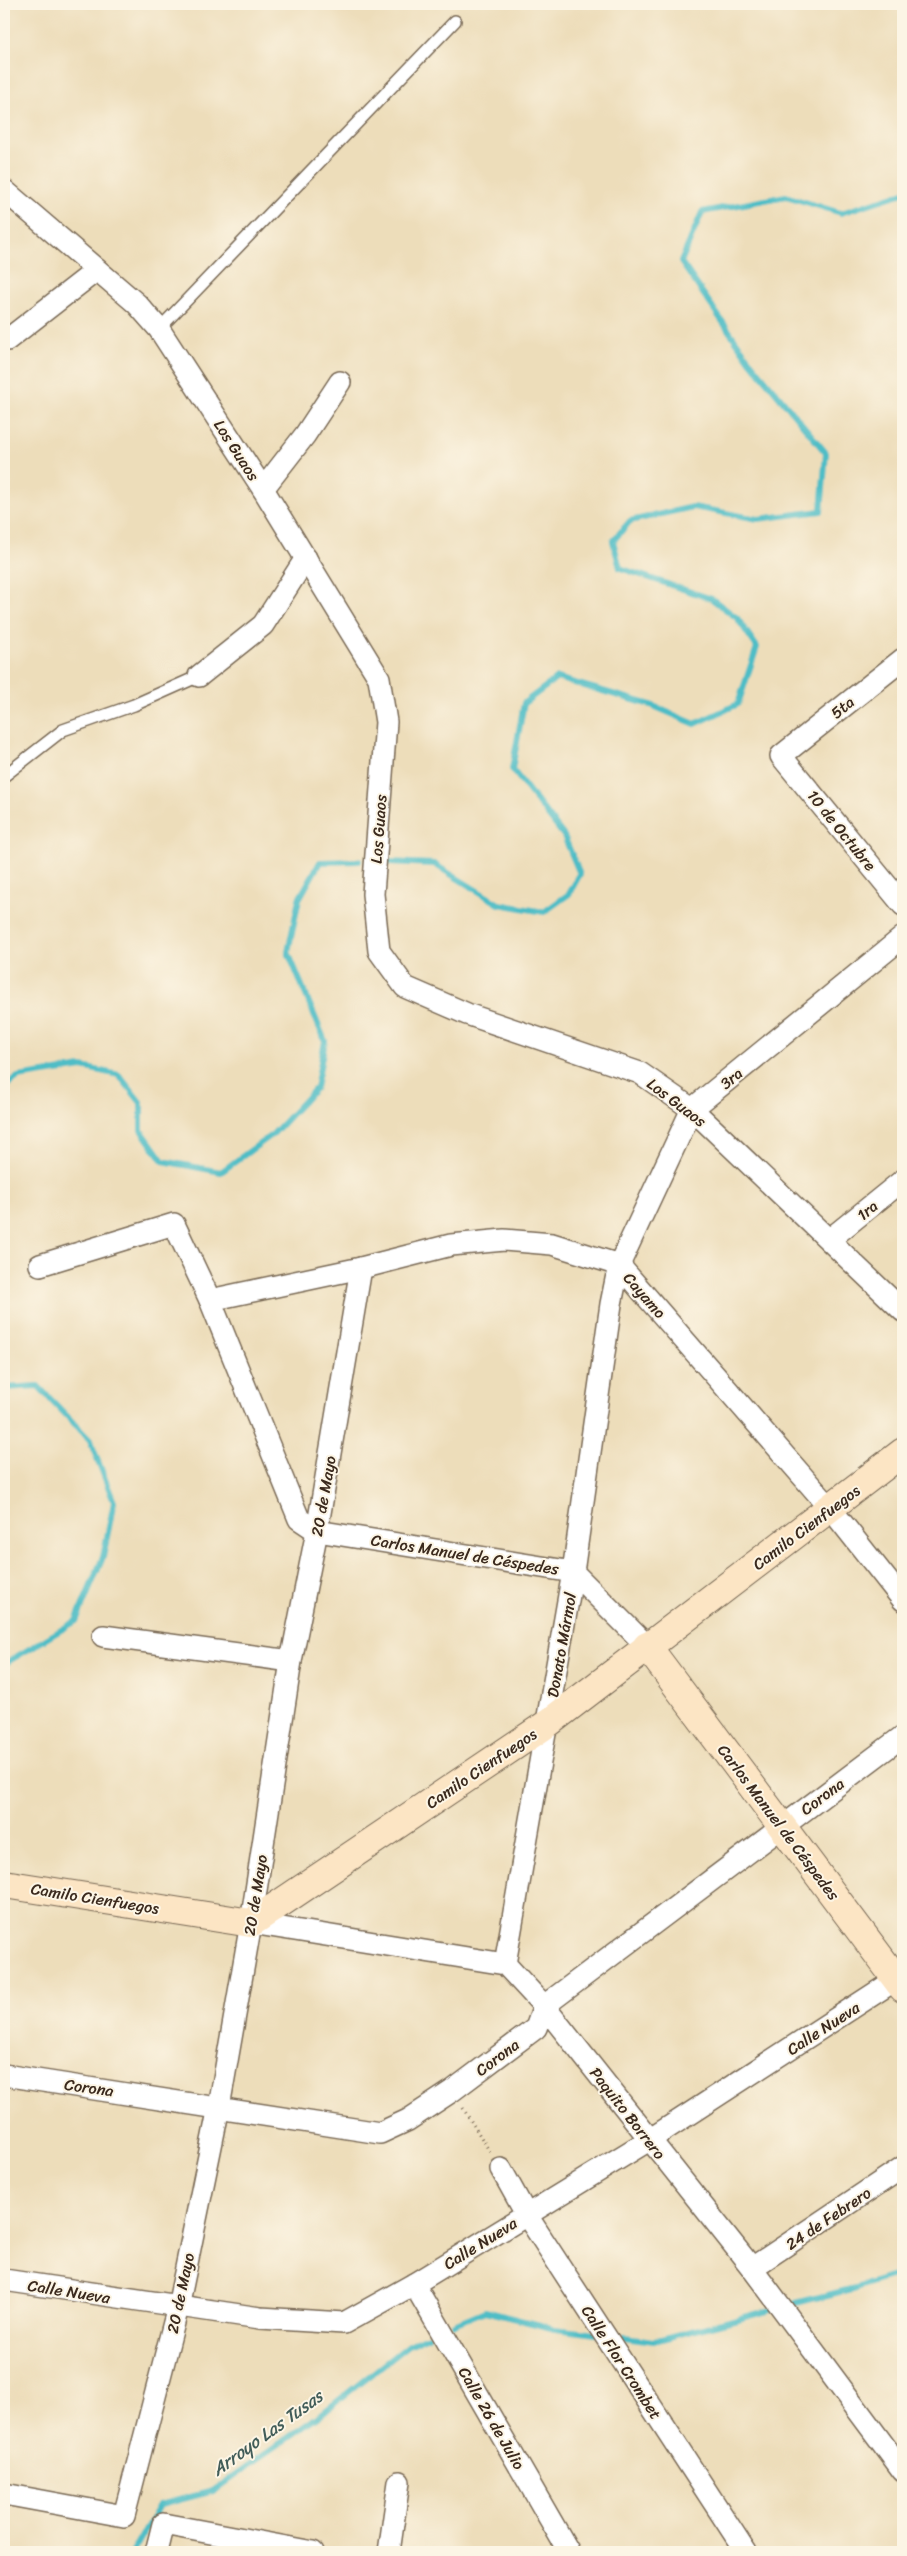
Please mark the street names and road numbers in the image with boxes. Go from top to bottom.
street label: Los Guaos [206,413,268,488]
street label: 5ta [824,688,861,726]
street label: 10 de Octubre [799,783,884,878]
street label: Los Guaos [362,793,395,865]
street label: 3ra [713,1060,750,1097]
street label: Los Guaos [640,1070,714,1135]
street label: 1ra [850,1192,885,1228]
street label: Cayamo [616,1265,674,1325]
street label: 20 de Mayo [302,1453,345,1539]
street label: Camilo Cienfuegos [746,1477,867,1578]
street label: Carlos Manuel de Céspedes [369,1525,562,1584]
street label: Donato Mármol [538,1590,585,1700]
street label: Camilo Cienfuegos [420,1720,543,1817]
street label: Carlos Manuel de Céspedes [710,1738,848,1907]
street label: Corona [794,1770,851,1823]
street label: 20 de Mayo [235,1852,276,1938]
street label: Camilo Cienfuegos [29,1874,161,1923]
street label: Calle Nueva [781,1993,867,2063]
street label: Corona [469,2031,526,2084]
street label: Paquito Borrero [582,2060,673,2166]
street label: Corona [62,2070,115,2105]
street label: 24 de Febrero [779,2179,877,2258]
street label: Calle Nueva [437,2209,524,2278]
street label: 20 de Mayo [158,2250,203,2336]
street label: Calle Nueva [26,2271,113,2312]
street label: Calle Flor Crombet [573,2299,670,2426]
street label: Calle 26 de Julio [450,2361,533,2475]

